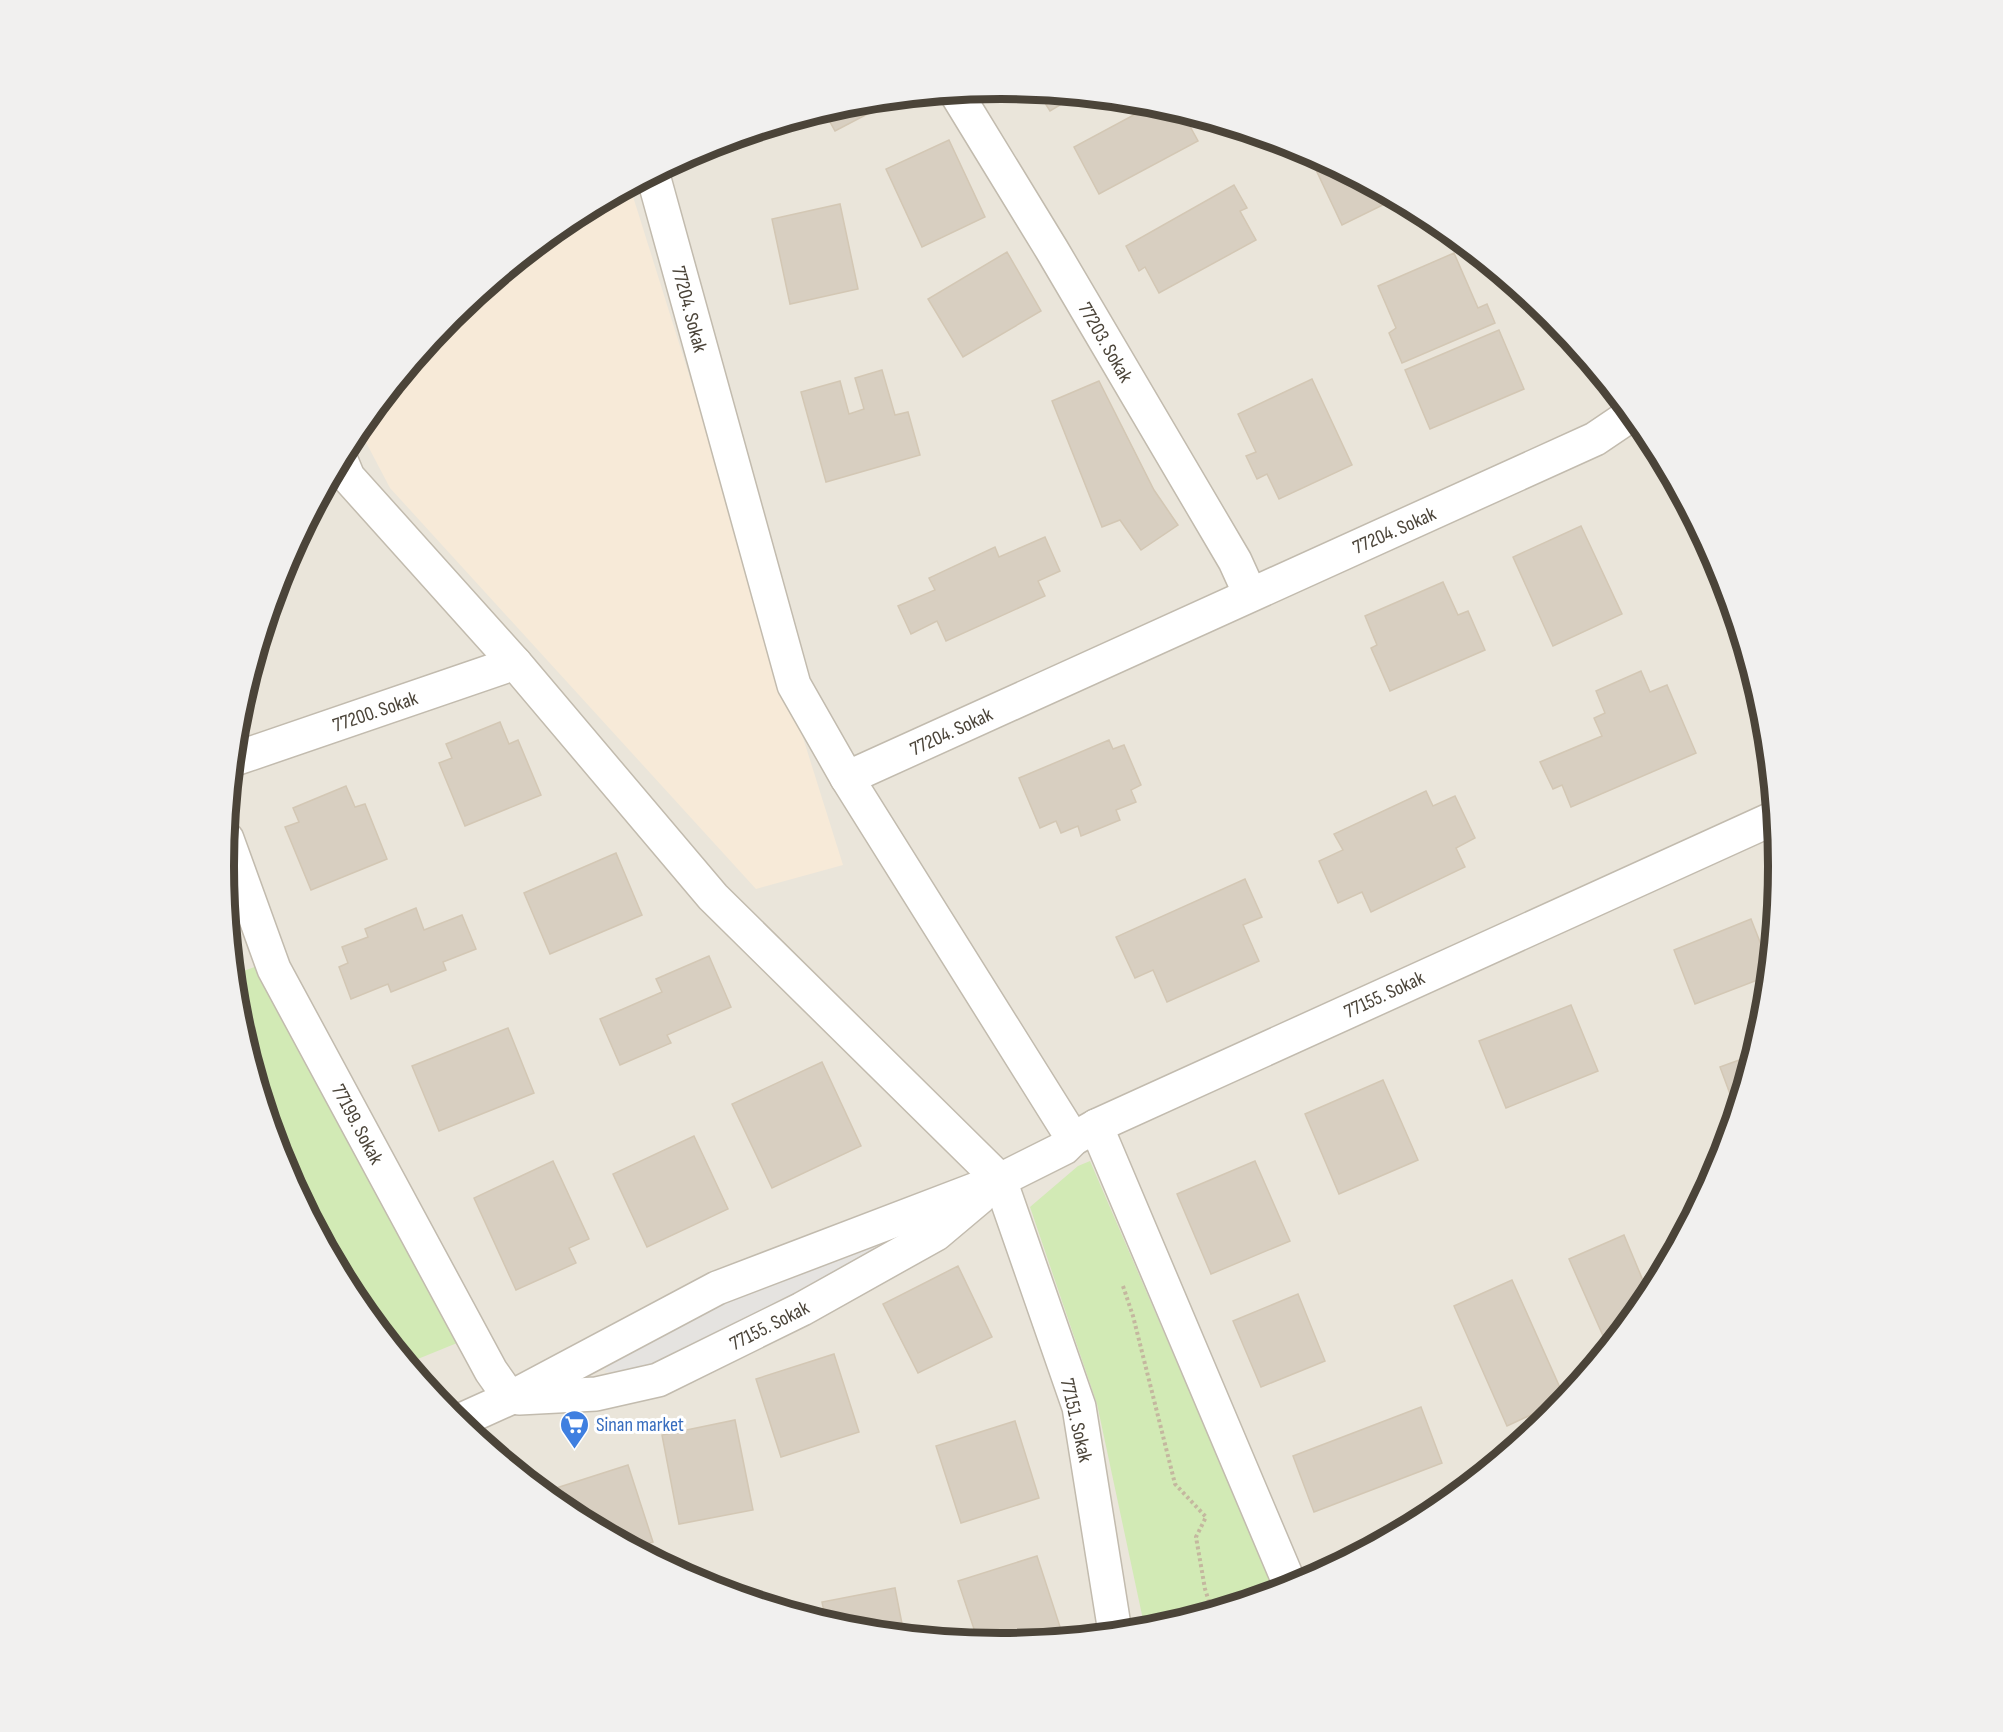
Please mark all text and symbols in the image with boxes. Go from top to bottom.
street label: 77204. Sokak [666,263,712,355]
street label: 77203. Sokak [1073,298,1138,387]
street label: 77204. Sokak [1349,502,1440,560]
street label: 77200. Sokak [330,686,421,738]
street label: 77204. Sokak [906,702,997,761]
street label: 77155. Sokak [1340,966,1429,1024]
street label: 77199. Sokak [326,1080,388,1169]
street label: 77155. Sokak [726,1296,813,1356]
street label: 77151. Sokak [1055,1376,1097,1465]
supermarket icon: Sinan market [559,1408,591,1450]
place label: Sinan market [596,1413,684,1437]

